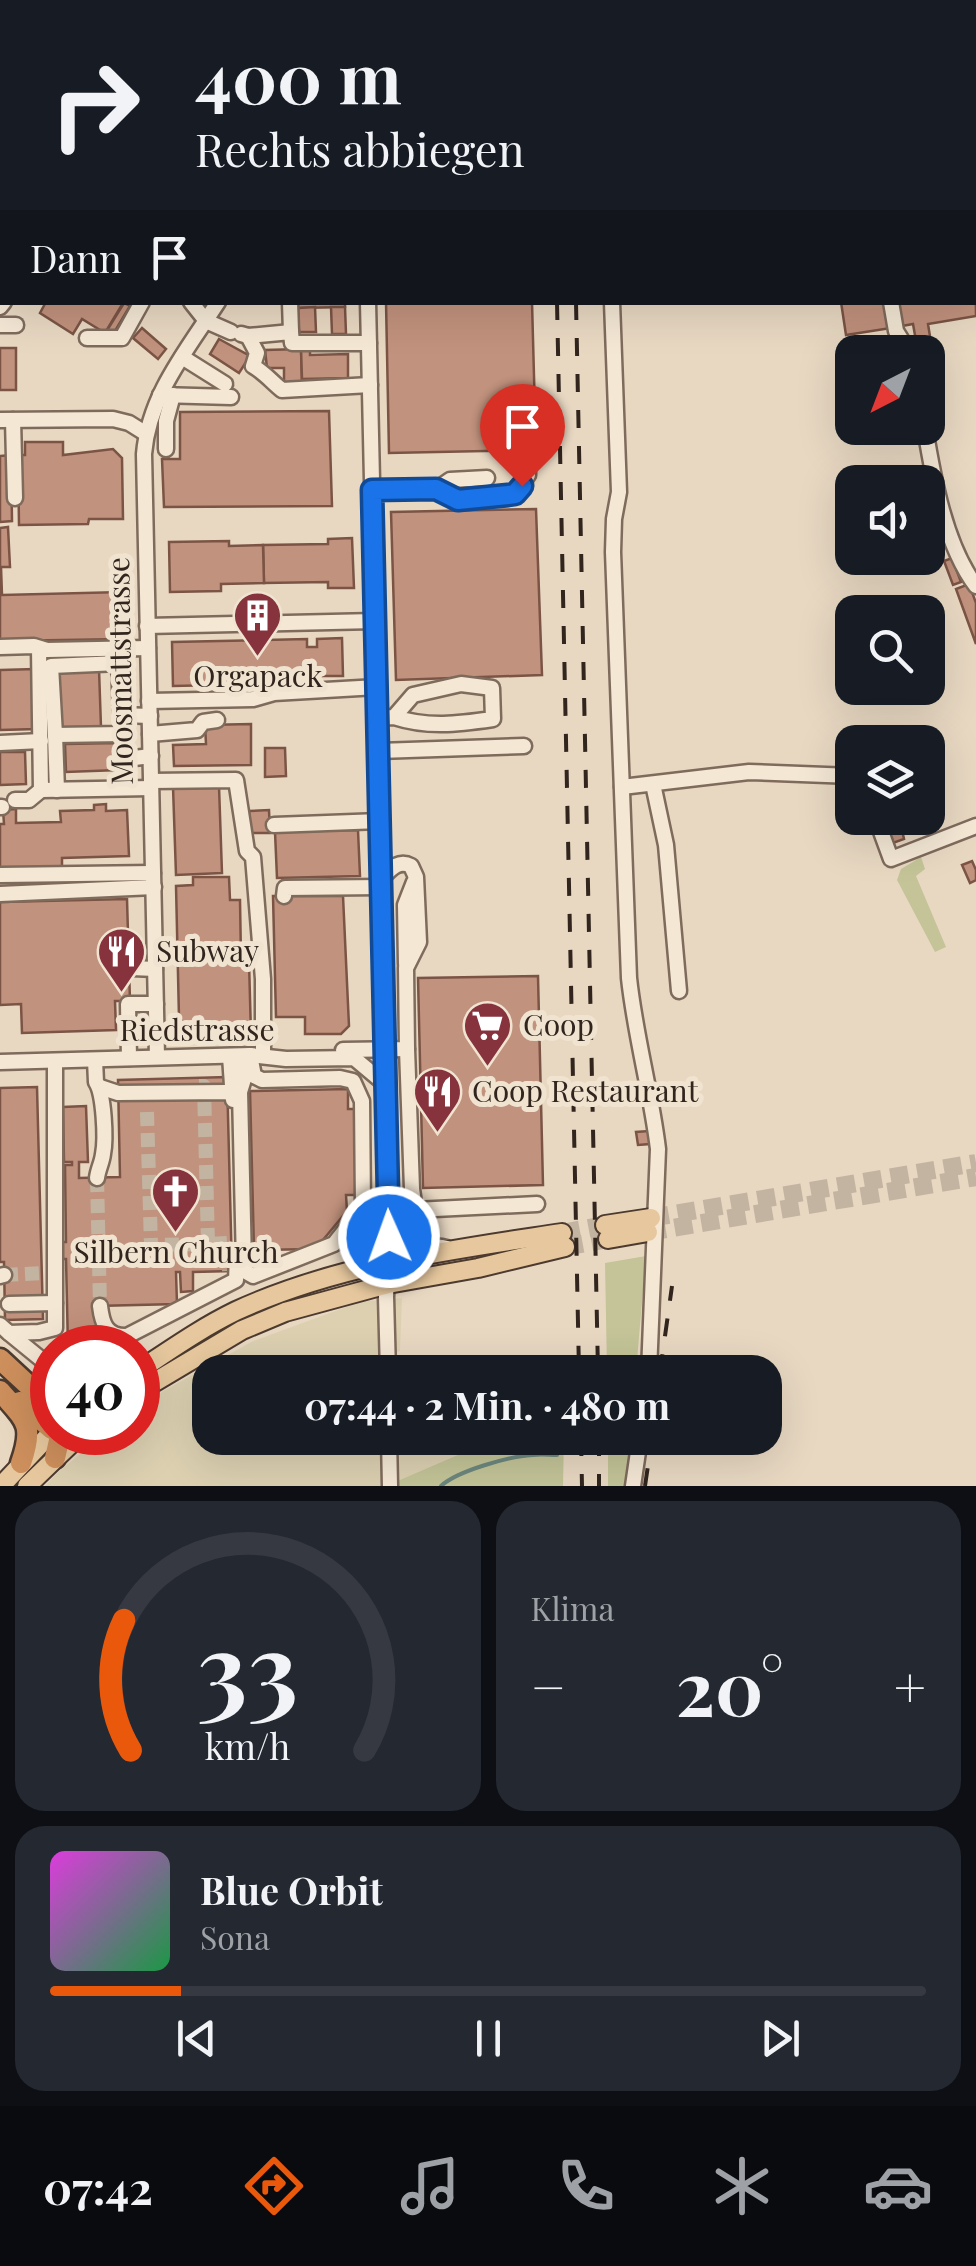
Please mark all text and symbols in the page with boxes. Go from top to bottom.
text: 400 m [195,28,402,122]
icon: right [30,40,160,170]
text: Rechts abbiegen [195,118,525,178]
icon: arrive [142,230,197,285]
text: Dann [30,232,122,283]
north arrow [835,335,945,445]
map controls [835,335,945,835]
pin [480,384,565,487]
icon: arrive [495,399,550,454]
button: sound [835,465,945,575]
street label: Moosmattstrasse [97,557,141,785]
building icon: Orgapack [232,590,284,658]
button: search [835,595,945,705]
place label: Orgapack [193,655,323,695]
button: layers [835,725,945,835]
restaurant icon: Subway [95,926,147,994]
place label: Subway [156,930,259,970]
supermarket icon: Coop [462,1000,514,1068]
place label: Coop [523,1004,594,1044]
street label: Riedstrasse [119,1009,275,1049]
restaurant icon: Coop Restaurant [411,1066,463,1134]
place label: Coop Restaurant [472,1070,699,1110]
church icon: Silbern Church [150,1166,202,1234]
position arrow [337,1185,441,1289]
place label: Silbern Church [73,1231,279,1271]
speed limit sign: 40 [30,1325,160,1455]
text: 07:44 · 2 Min. · 480 m [304,1379,670,1430]
text: Klima [531,1586,614,1629]
text: 33 [197,1595,299,1734]
text: 20° [676,1635,784,1735]
text: − [531,1648,566,1722]
text: + [894,1648,926,1722]
text: km/h [205,1721,291,1769]
text: Blue Orbit [200,1864,383,1915]
text: Sona [200,1915,270,1958]
icon: previous [169,2011,224,2066]
icon: pause [461,2011,516,2066]
icon: next [753,2011,808,2066]
icon: directions [239,2151,309,2221]
icon: music [395,2151,465,2221]
icon: phone [551,2151,621,2221]
icon: climate [707,2151,777,2221]
icon: car [863,2151,933,2221]
text: 07:42 [43,2156,153,2216]

